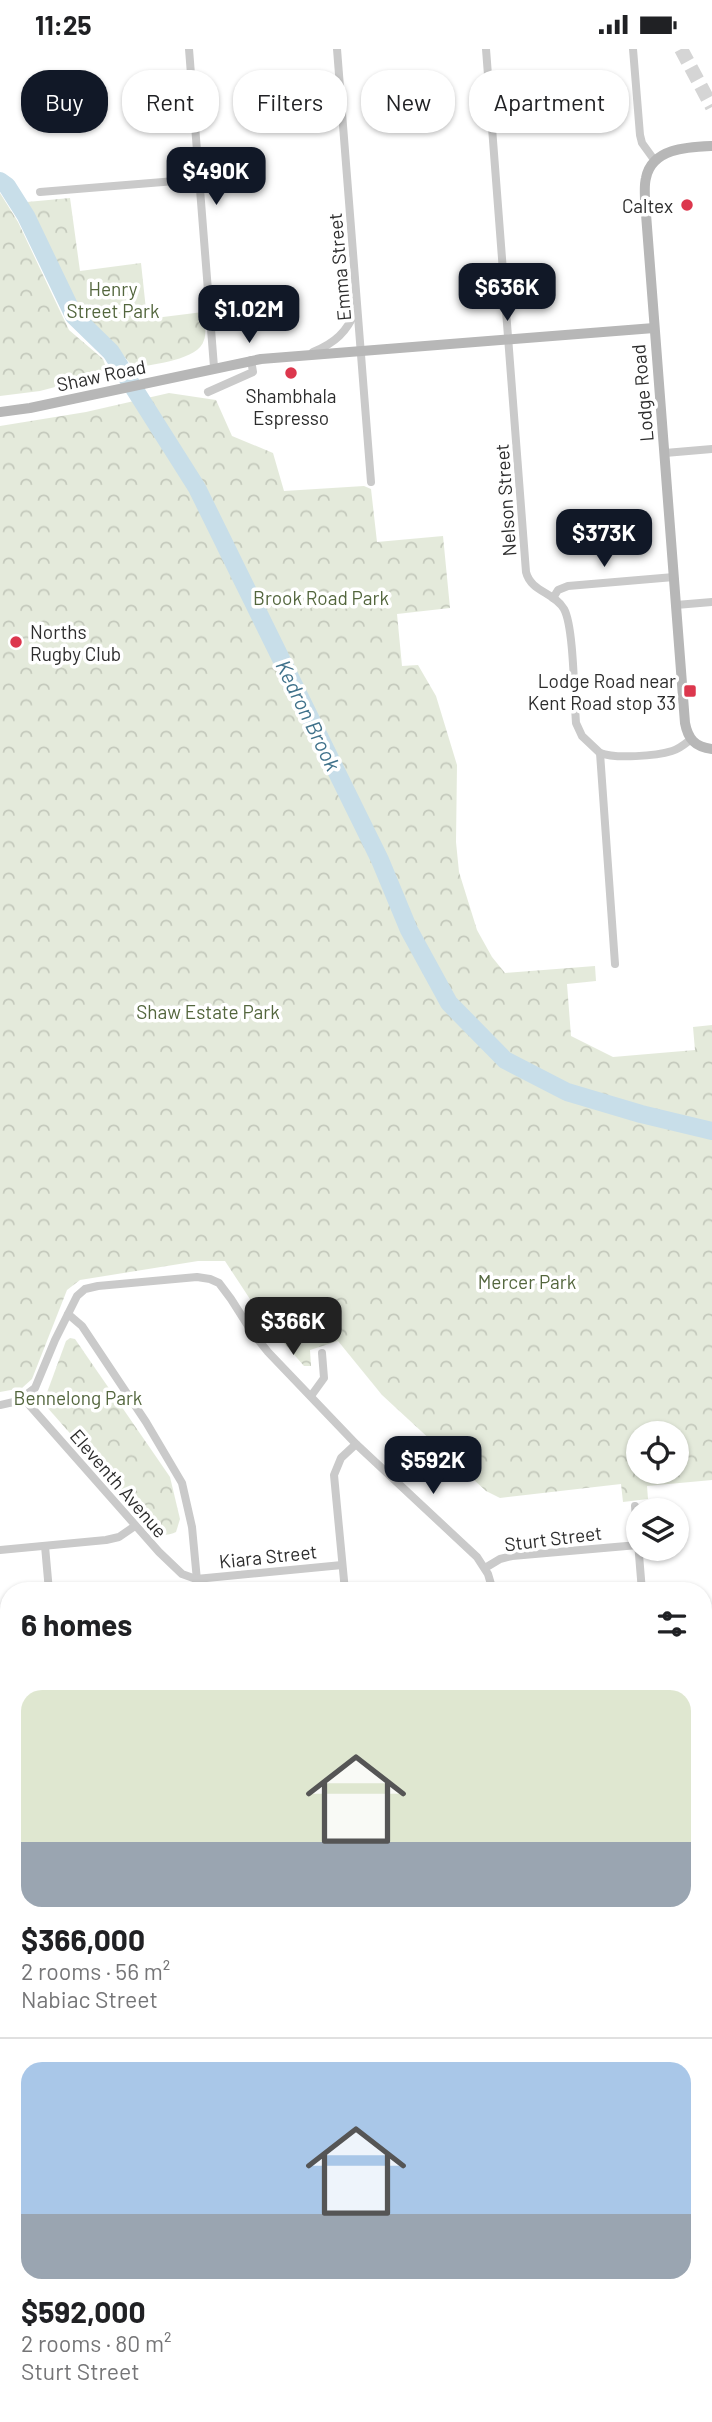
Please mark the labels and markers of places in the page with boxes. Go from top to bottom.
pin: $490K [167,148,265,207]
place label: Caltex [622,194,673,217]
marker: Caltex [679,197,695,213]
pin: $636K [458,264,556,323]
pin: $1.02M [192,285,306,345]
marker: Shambhala Espresso [283,365,299,381]
place label: Shambhala Espresso [245,384,337,429]
pin: $373K [555,510,653,569]
place label: Norths Rugby Club [30,620,121,665]
marker: Norths Rugby Club [8,634,24,650]
place label: Lodge Road near Kent Road stop 33 [528,669,676,714]
marker: Lodge Road near Kent Road stop 33 [682,683,698,699]
pin: $366K [244,1297,342,1357]
pin: $592K [384,1437,482,1496]

